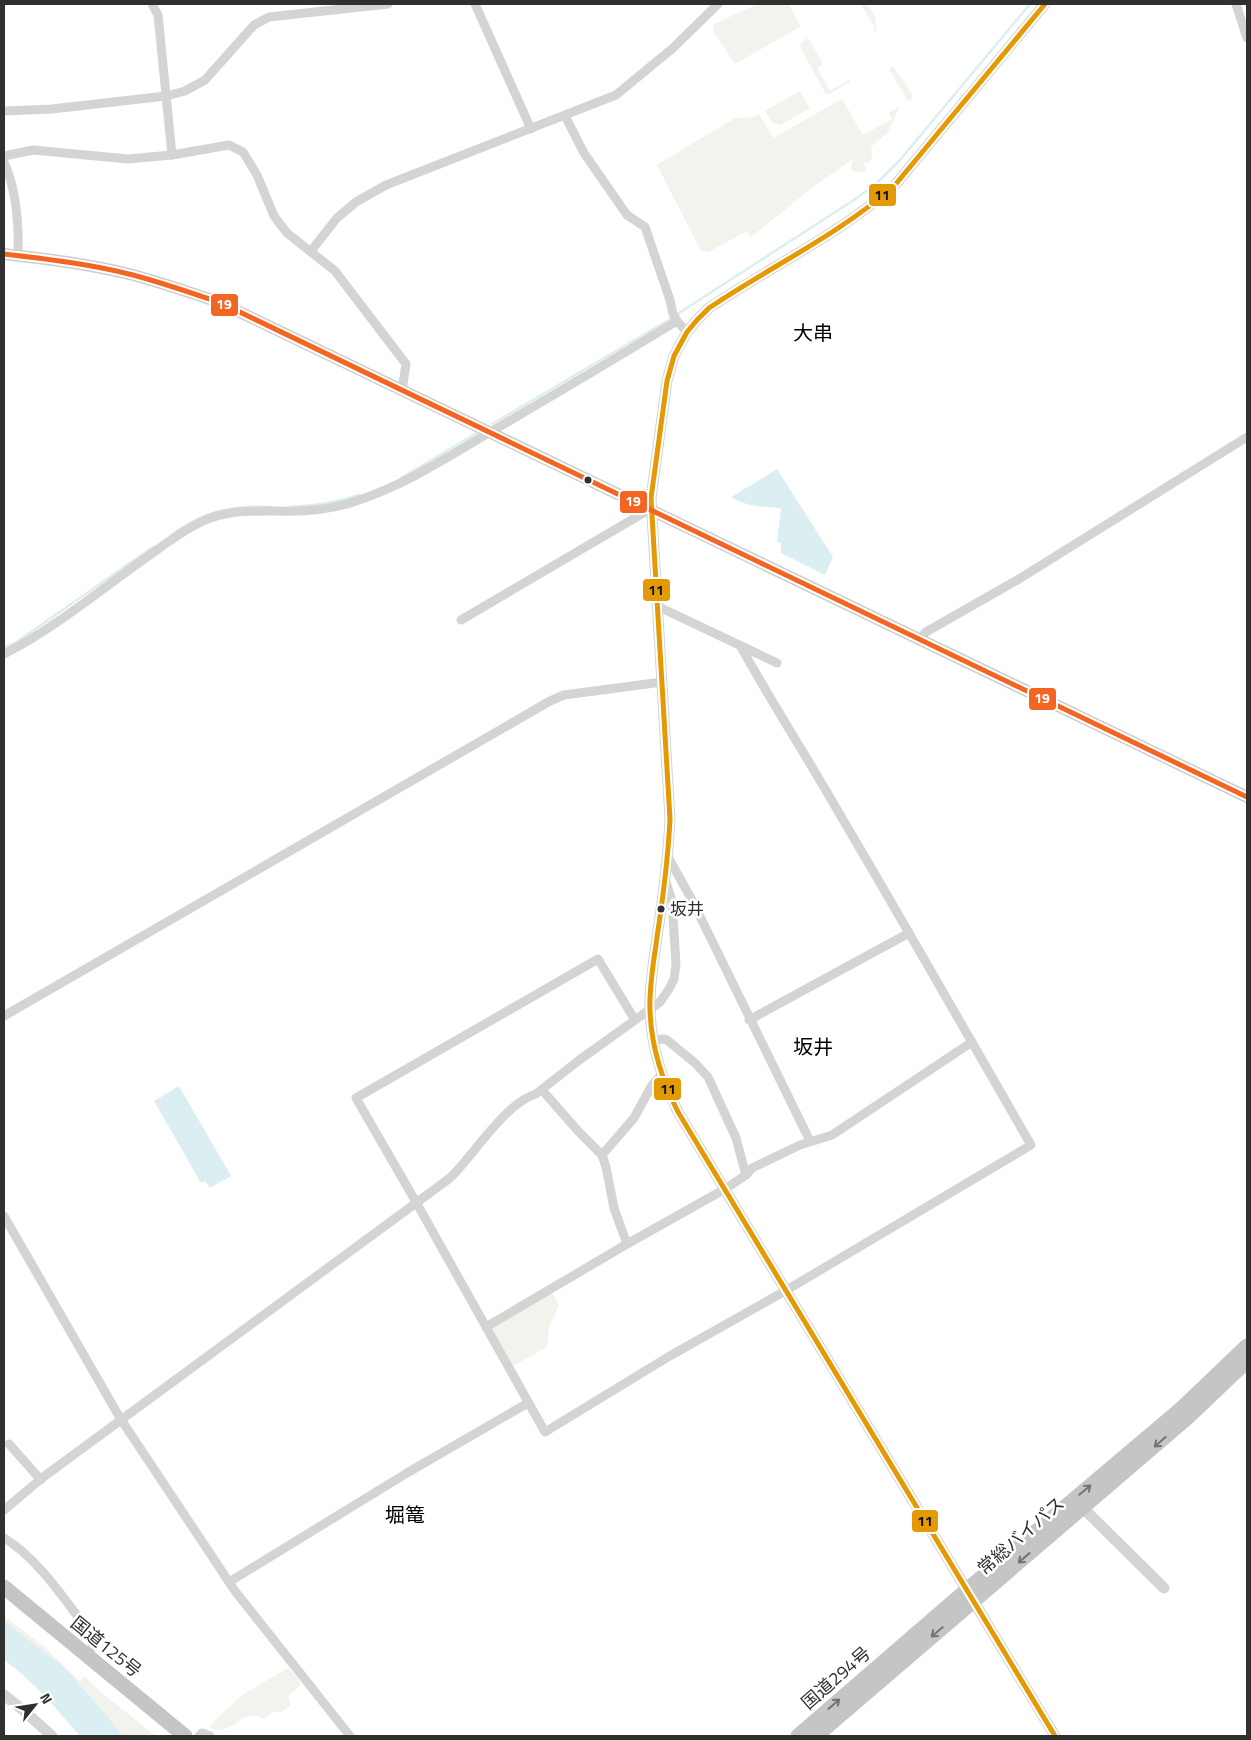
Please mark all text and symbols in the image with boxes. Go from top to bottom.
line badge: 11 [868,183,897,207]
text: 11 [874,184,890,205]
line badge: 19 [210,293,239,317]
text: 19 [216,293,232,314]
district label: 大串 [793,317,833,348]
unlabelled marker [583,475,593,485]
line badge: 19 [619,490,648,514]
text: 19 [625,490,641,511]
line badge: 11 [642,578,671,602]
text: 11 [648,579,664,600]
line badge: 19 [1028,687,1057,711]
text: 19 [1034,687,1050,708]
place label: 坂井 [670,896,704,922]
marker: 坂井 [656,904,666,914]
district label: 坂井 [793,1031,833,1062]
line badge: 11 [653,1077,682,1101]
text: 11 [660,1078,676,1099]
one-way arrow [1154,1436,1167,1447]
one-way arrow [1078,1485,1091,1496]
street label: 常総バイパス [971,1490,1070,1581]
district label: 堀篭 [385,1499,425,1530]
line badge: 11 [911,1509,939,1533]
text: 11 [917,1510,933,1531]
one-way arrow [1018,1553,1031,1564]
street label: 国道125号 [65,1610,148,1684]
one-way arrow [931,1626,944,1638]
street label: 国道294号 [795,1640,876,1715]
north arrow [10,1680,60,1730]
text: N [35,1689,58,1708]
one-way arrow [828,1699,841,1710]

